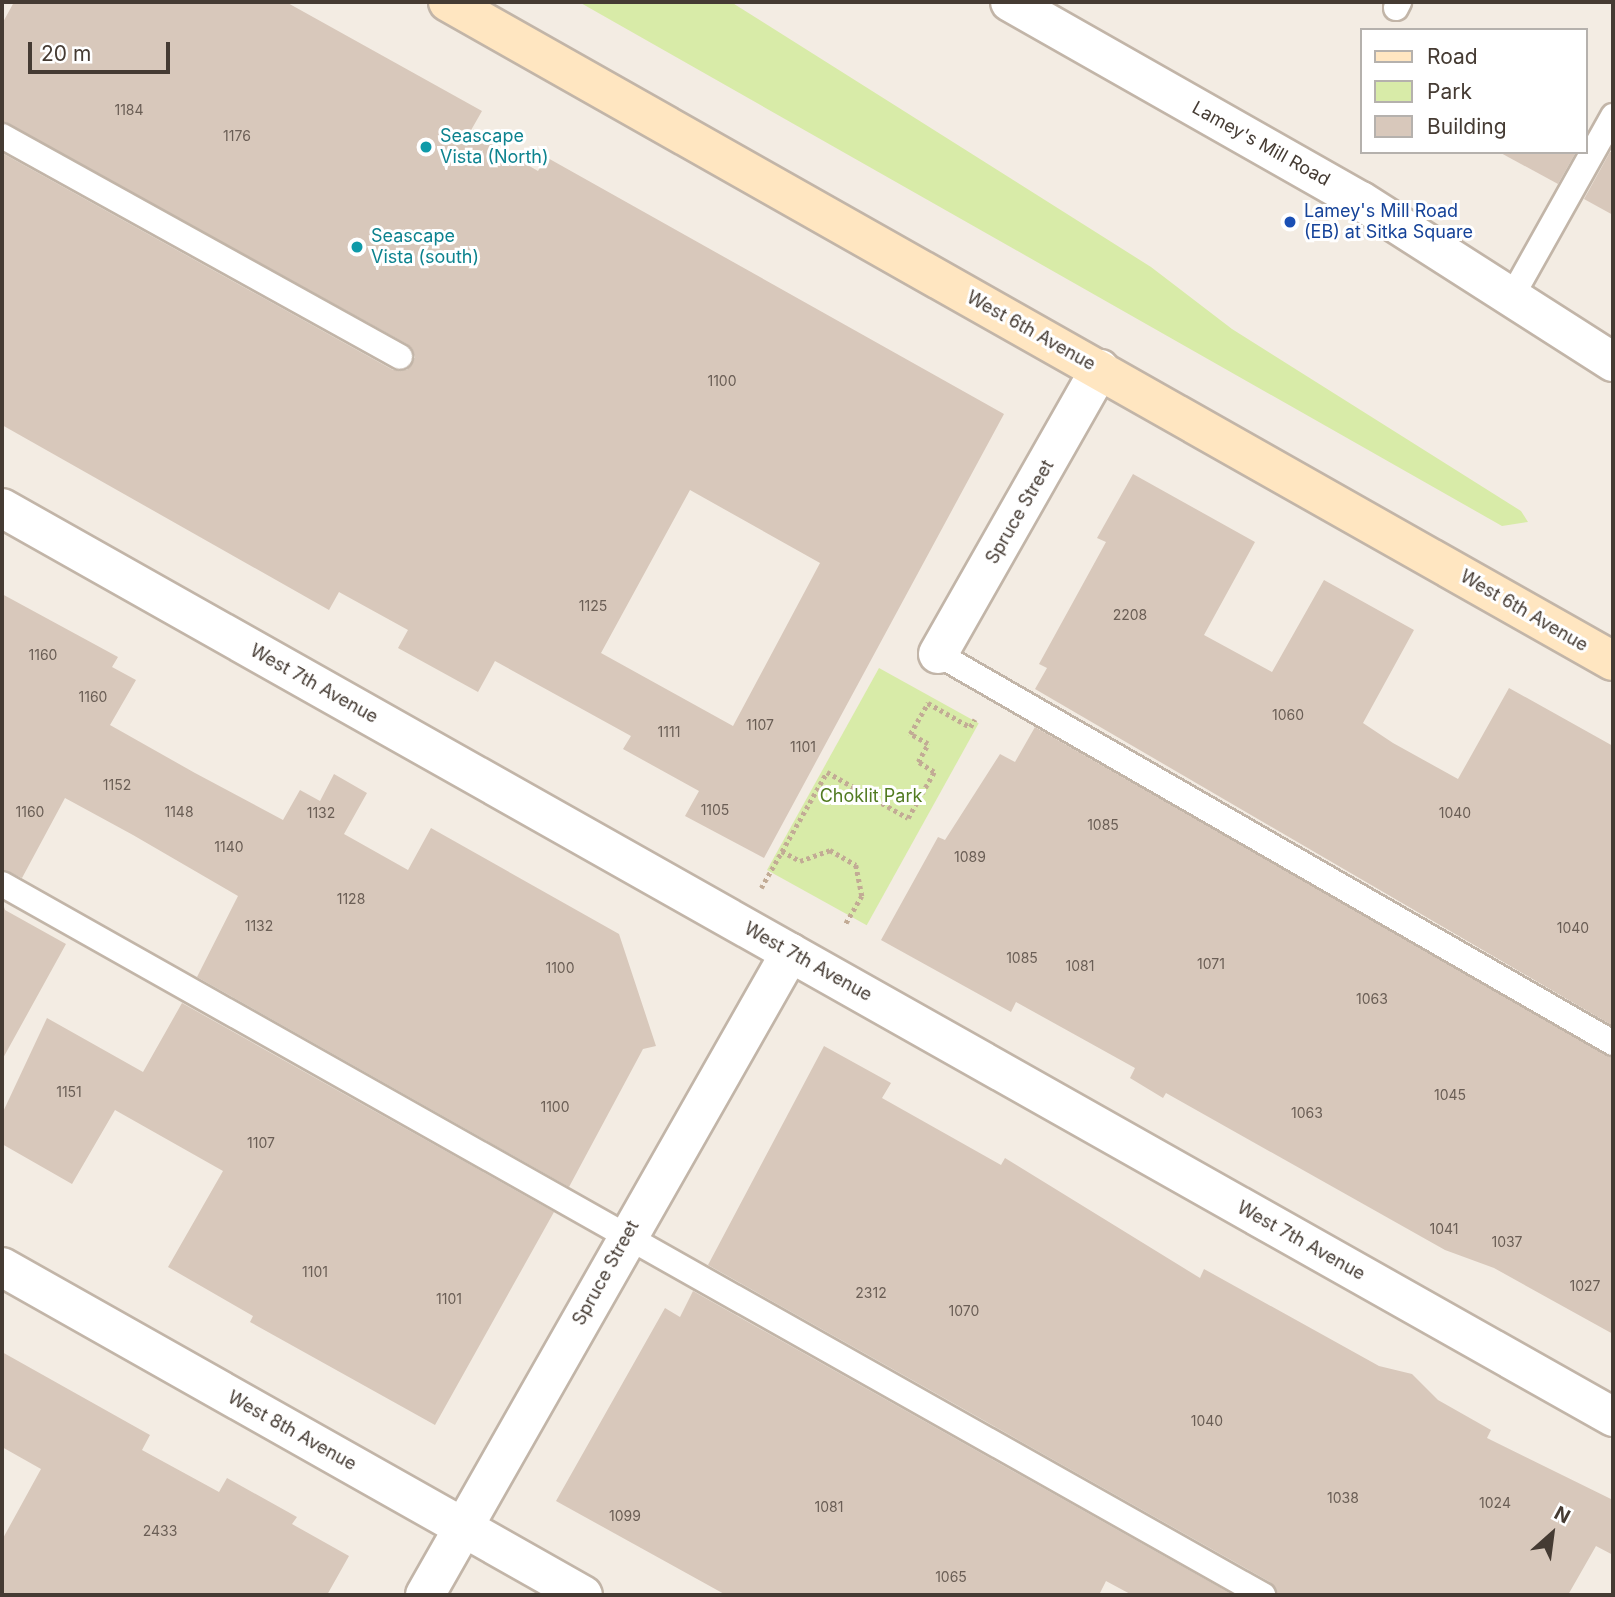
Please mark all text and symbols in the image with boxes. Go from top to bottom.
scale bar [32,28,173,72]
legend [1360,28,1587,154]
text: 20 m [41,41,91,66]
text: Road [1427,44,1478,69]
text: Park [1427,79,1472,104]
street label: Lamey's Mill Road [1188,97,1334,191]
house number: 1184 [114,102,144,118]
text: Building [1427,114,1507,139]
place label: Seascape Vista (North) [440,126,549,168]
house number: 1176 [223,128,251,144]
marker: Seascape Vista (North) [418,139,434,155]
place label: Lamey's Mill Road (EB) at Sitka Square [1304,201,1473,244]
marker: Lamey's Mill Road (EB) at Sitka Square [1282,214,1298,230]
place label: Seascape Vista (south) [371,226,479,268]
marker: Seascape Vista (south) [349,239,365,255]
street label: West 6th Avenue [963,287,1099,375]
house number: 1100 [707,373,737,389]
street label: Spruce Street [981,456,1059,568]
street label: West 6th Avenue [1456,566,1592,656]
house number: 1125 [579,598,607,614]
house number: 2208 [1113,607,1147,623]
street label: West 7th Avenue [246,640,382,728]
house number: 1160 [29,647,57,663]
house number: 1160 [79,689,107,705]
house number: 1060 [1272,707,1304,723]
house number: 1107 [746,717,774,733]
house number: 1111 [658,724,680,740]
house number: 1101 [790,739,816,755]
house number: 1152 [103,777,131,793]
park label: Choklit Park [820,785,922,807]
house number: 1105 [701,802,729,818]
house number: 1160 [16,804,44,820]
house number: 1148 [164,804,194,820]
house number: 1132 [307,805,335,821]
house number: 1040 [1439,805,1471,821]
house number: 1085 [1087,817,1119,833]
house number: 1140 [214,839,244,855]
house number: 1089 [954,849,986,865]
house number: 1128 [337,891,365,907]
house number: 1132 [245,918,273,934]
street label: West 7th Avenue [740,918,876,1006]
house number: 1040 [1557,920,1589,936]
house number: 1085 [1006,950,1038,966]
house number: 1071 [1197,956,1225,972]
house number: 1081 [1066,958,1094,974]
house number: 1100 [545,960,575,976]
house number: 1063 [1356,991,1388,1007]
house number: 1151 [56,1084,82,1100]
house number: 1045 [1434,1087,1466,1103]
house number: 1100 [540,1099,570,1115]
house number: 1063 [1291,1105,1323,1121]
house number: 1107 [247,1135,275,1151]
street label: West 7th Avenue [1233,1197,1369,1285]
street label: Spruce Street [568,1217,644,1329]
house number: 1041 [1430,1221,1458,1237]
house number: 1037 [1491,1234,1523,1250]
house number: 1101 [302,1264,328,1280]
house number: 1027 [1570,1278,1600,1294]
house number: 2312 [855,1285,887,1301]
house number: 1101 [436,1291,462,1307]
house number: 1070 [949,1303,979,1319]
street label: West 8th Avenue [224,1387,360,1475]
house number: 1040 [1191,1413,1223,1429]
house number: 1038 [1327,1490,1359,1506]
house number: 1024 [1479,1495,1511,1511]
house number: 1081 [815,1499,843,1515]
north arrow [1517,1499,1587,1569]
text: N [1550,1501,1574,1529]
house number: 1099 [609,1508,641,1524]
house number: 2433 [143,1523,177,1539]
house number: 1065 [935,1569,967,1585]

